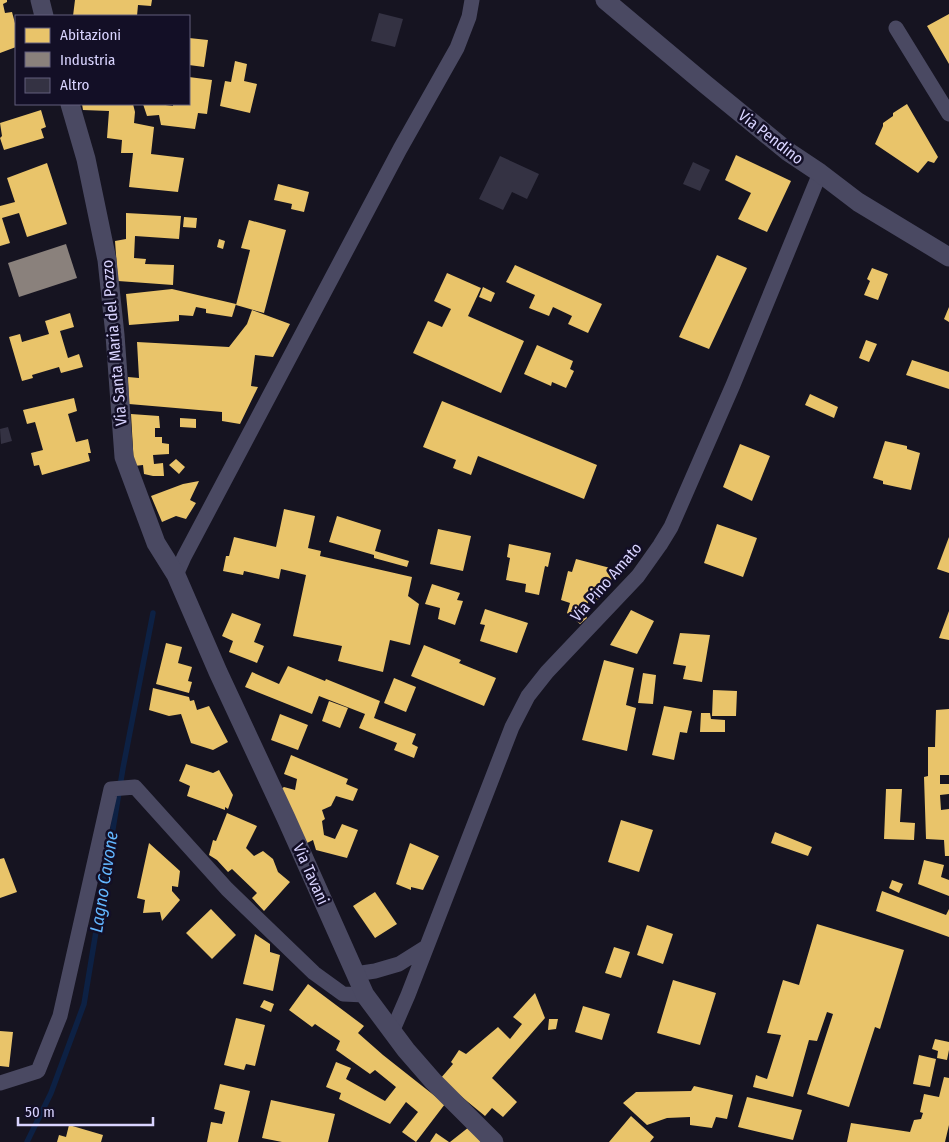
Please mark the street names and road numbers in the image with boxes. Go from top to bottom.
street label: Via Pendino [735,106,807,168]
street label: Via Santa Maria del Pozzo [97,259,131,427]
street label: Via Pino Amato [566,538,646,626]
street label: Via Tavani [289,840,333,908]

